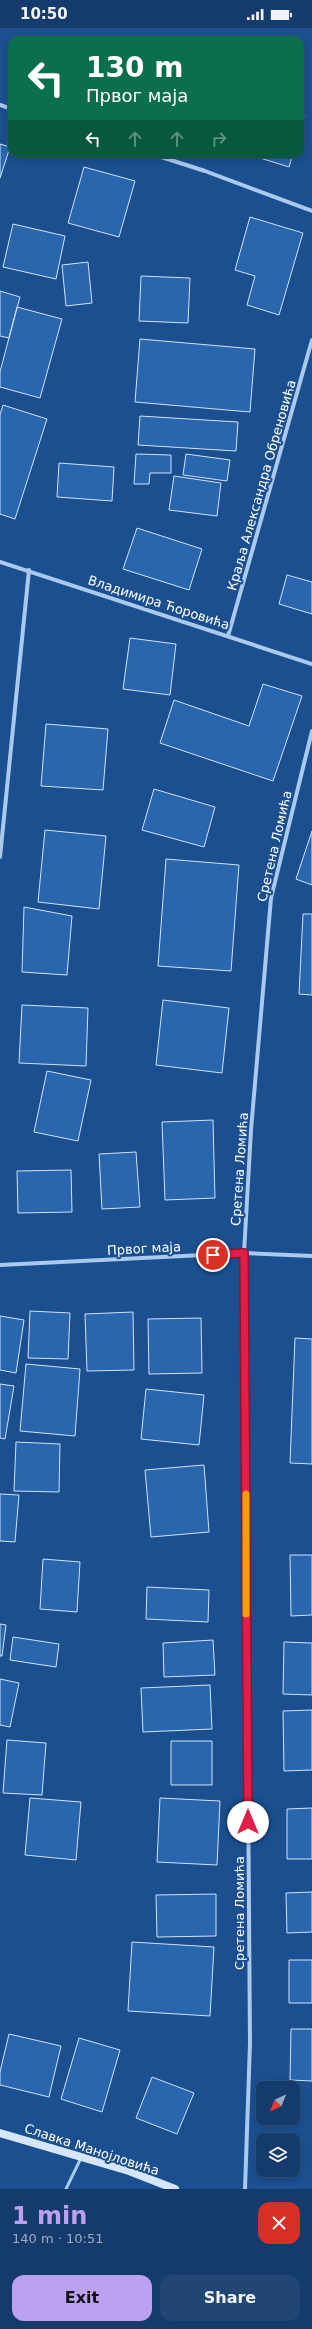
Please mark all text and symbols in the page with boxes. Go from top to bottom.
text: 10:50 [20,5,68,23]
text: 130 m [86,51,183,84]
icon: left [20,52,72,104]
text: Првог маја [86,85,188,106]
icon: left [82,128,104,150]
icon: ahead [124,128,146,150]
icon: ahead [166,128,188,150]
icon: right [208,128,230,150]
street label: Краља Александра Обреновића [224,378,299,592]
street label: Владимира Ћоровића [86,572,232,633]
street label: Сретена Ломића [254,789,295,903]
street label: Сретена Ломића [228,1112,251,1226]
pin [196,1238,230,1272]
street label: Првог маја [107,1239,181,1258]
icon: arrive [202,1244,224,1266]
position arrow [227,1801,269,1843]
street label: Сретена Ломића [232,1856,247,1970]
north arrow [256,2081,300,2125]
map controls [256,2081,300,2177]
street label: Славка Манојловића [22,2121,161,2178]
button: layers [256,2133,300,2177]
text: 1 min [12,2202,87,2230]
button: close [258,2202,300,2244]
text: 140 m · 10:51 [12,2231,103,2246]
button: Exit [12,2275,152,2321]
button: Share [160,2275,300,2321]

